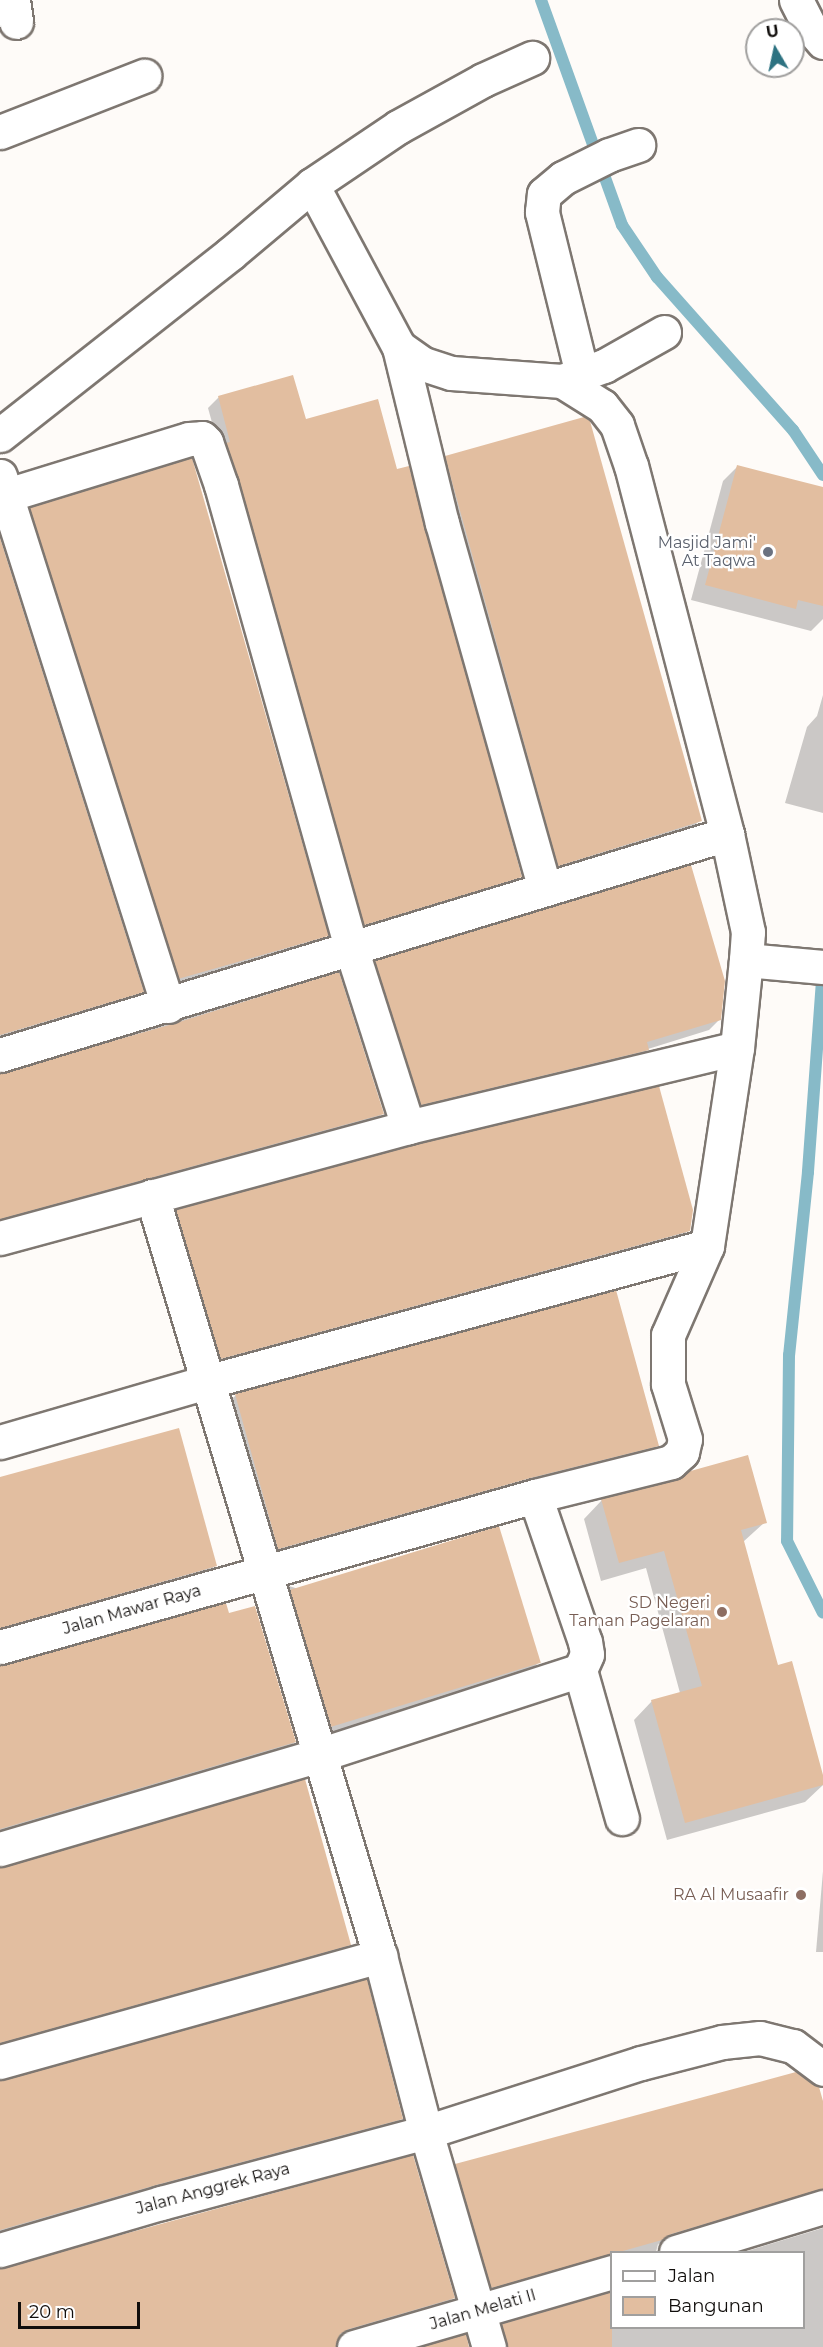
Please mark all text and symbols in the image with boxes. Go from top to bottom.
north arrow [745,18,805,78]
text: U [765,21,780,42]
place label: Masjid Jami' At Taqwa [658,533,756,571]
marker: Masjid Jami' At Taqwa [761,545,775,559]
street label: Jalan Mawar Raya [61,1581,203,1639]
place label: SD Negeri Taman Pagelaran [569,1593,710,1631]
marker: SD Negeri Taman Pagelaran [715,1605,729,1619]
place label: RA Al Musaafir [673,1885,789,1905]
marker: RA Al Musaafir [794,1888,808,1902]
street label: Jalan Anggrek Raya [134,2159,292,2219]
legend [610,2251,805,2329]
text: Jalan [668,2265,715,2287]
street label: Jalan Melati II [428,2286,538,2334]
scale bar [21,2290,142,2328]
text: Bangunan [668,2295,764,2317]
text: 20 m [29,2301,75,2323]

